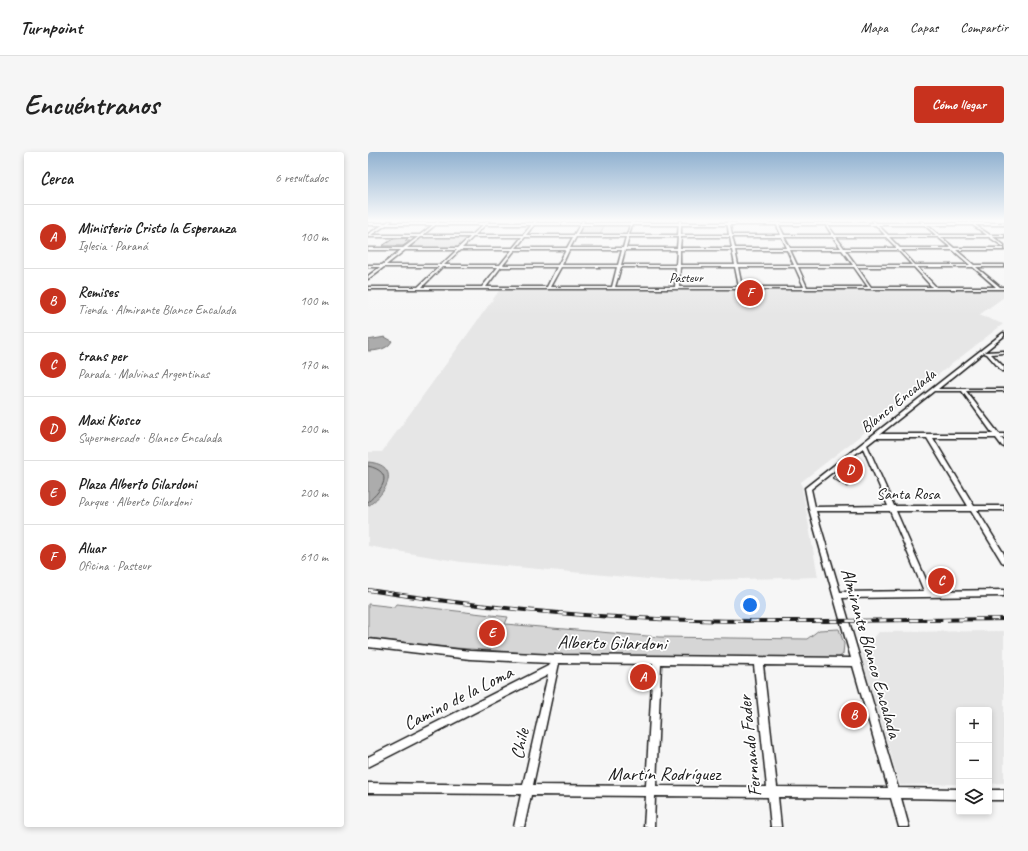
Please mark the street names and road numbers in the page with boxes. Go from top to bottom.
street label: Pasteur [669,270,704,286]
street label: Blanco Encalada [856,364,941,437]
street label: Santa Rosa [876,484,941,504]
street label: Almirante Blanco Encalada [836,565,906,741]
street label: Alberto Gilardoni [557,630,669,656]
street label: Camino de la Loma [399,659,518,736]
street label: Fernando Fader [733,692,767,798]
street label: Chile [505,725,535,762]
street label: Martín Rodríguez [608,762,722,786]

